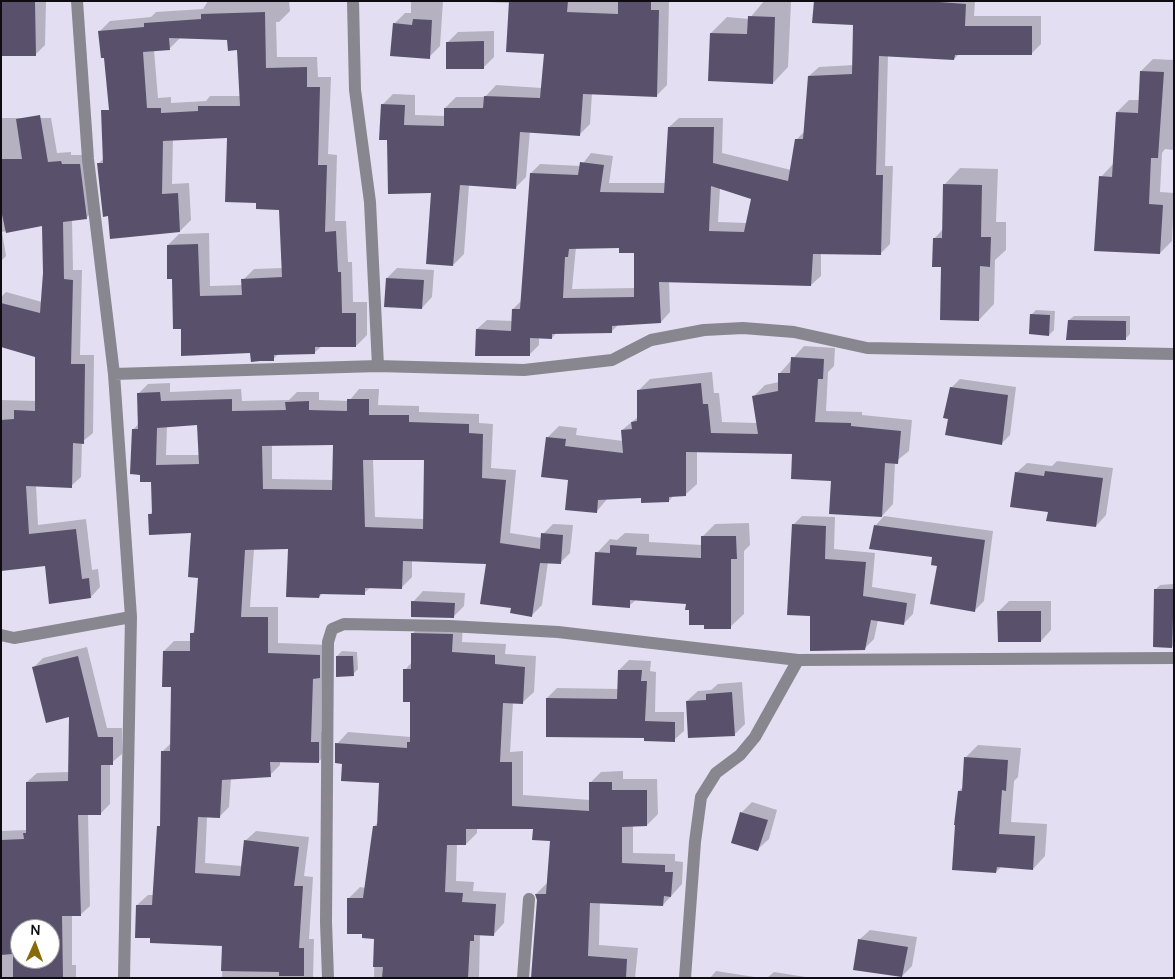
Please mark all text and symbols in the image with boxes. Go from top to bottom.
north arrow [10,919,60,969]
text: N [30,920,41,939]

